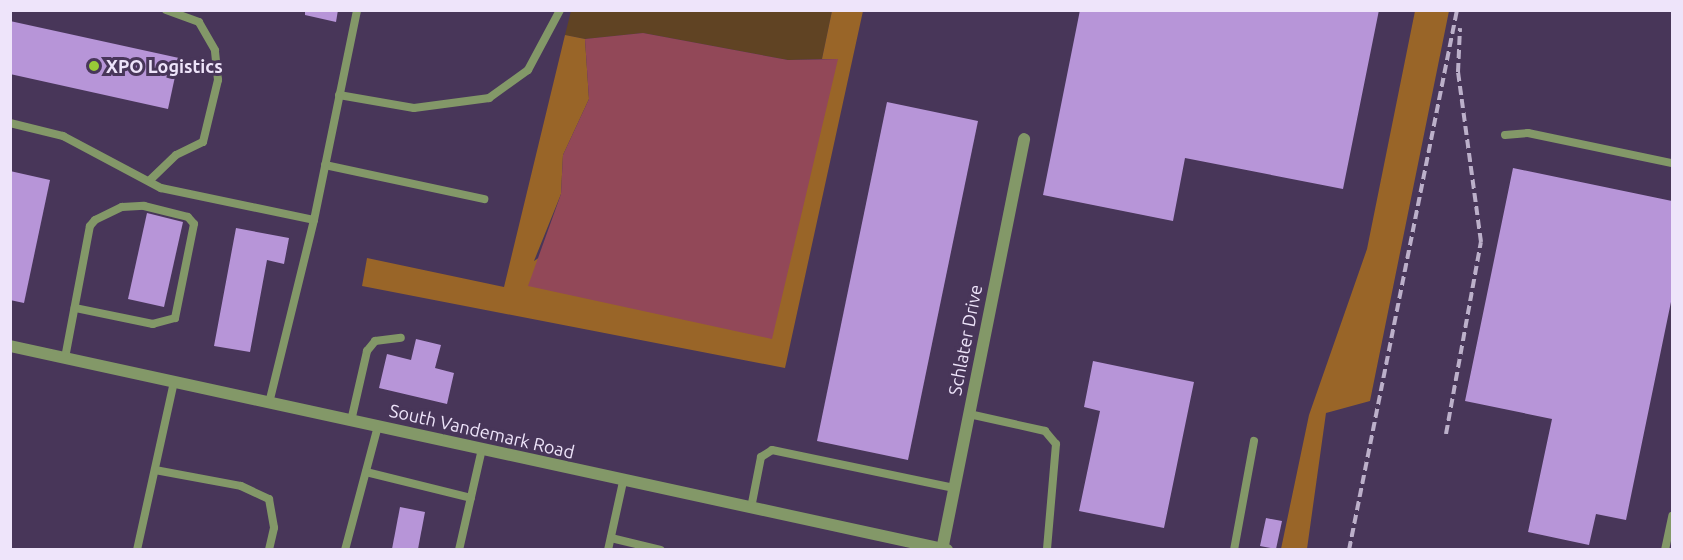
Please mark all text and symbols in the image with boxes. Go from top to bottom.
place label: XPO Logistics [106,55,223,77]
marker: XPO Logistics [87,59,101,73]
street label: Schlater Drive [944,283,986,397]
street label: South Vandemark Road [387,399,577,463]

